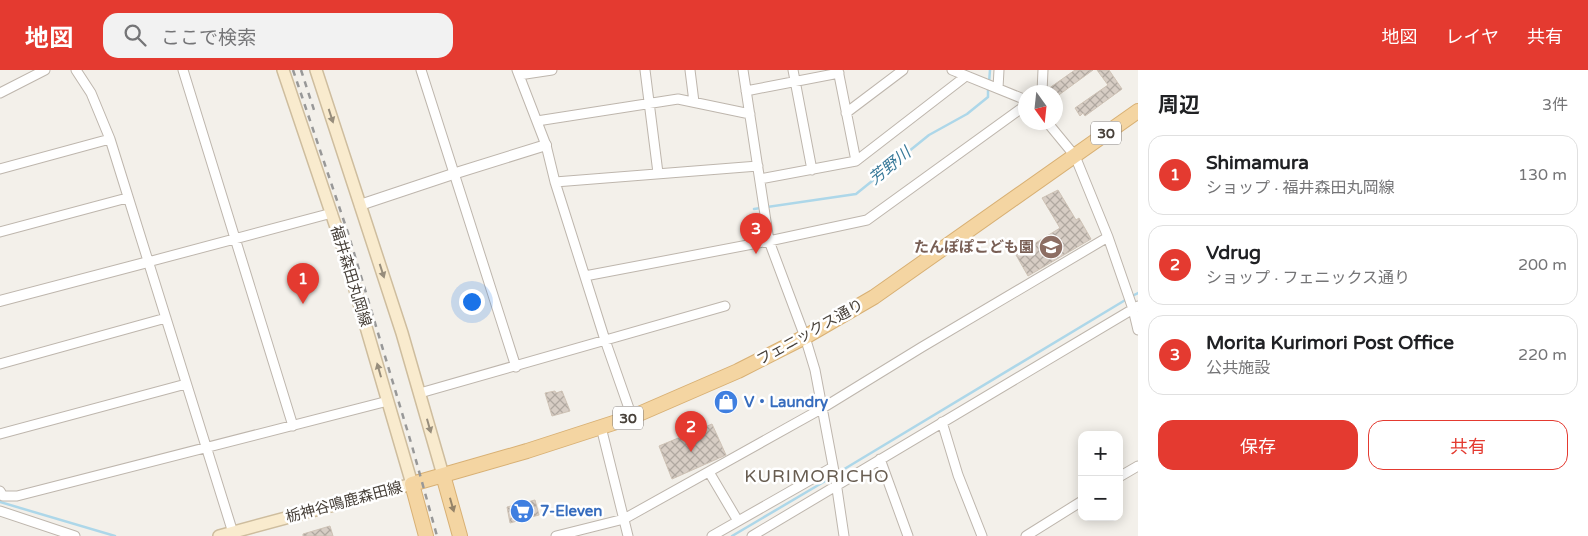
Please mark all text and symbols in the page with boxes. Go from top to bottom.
search box [103,13,453,58]
icon: search [121,21,149,49]
text: 地図 [25,24,73,53]
text: 地図 [1382,26,1418,48]
text: レイヤ [1446,26,1499,48]
text: 共有 [1527,26,1563,48]
text: ここで検索 [161,27,256,49]
north arrow [1018,85,1063,130]
text: 周辺 [1158,93,1200,118]
text: 3件 [1542,95,1568,115]
one-way arrow [328,109,335,124]
road number: 30 [1091,122,1121,144]
water label: 芳野川 [865,142,916,189]
text: Shimamura [1206,152,1309,174]
text: 1 [1170,165,1180,185]
text: 130 m [1518,165,1567,185]
text: ショップ · 福井森田丸岡線 [1206,178,1394,198]
pin: 3 [740,213,772,254]
street label: 福井森田丸岡線 [327,223,375,329]
school or university icon: たんぽぽこども園 [1038,234,1064,260]
place label: たんぽぽこども園 [914,238,1034,256]
text: Vdrug [1206,242,1261,264]
text: 2 [1170,255,1180,275]
text: 200 m [1518,255,1567,275]
pin: 1 [287,263,319,304]
one-way arrow [378,263,386,278]
text: ショップ · フェニックス通り [1206,268,1410,288]
your location [459,289,485,315]
street label: フェニックス通り [753,295,867,369]
text: Morita Kurimori Post Office [1206,332,1454,354]
text: 3 [1170,345,1180,365]
text: 220 m [1518,345,1567,365]
text: 公共施設 [1206,358,1270,378]
one-way arrow [374,362,382,377]
shop icon: V・Laundry [713,389,739,415]
place label: V・Laundry [744,393,828,412]
road number: 30 [613,406,643,429]
pin: 2 [675,411,707,452]
one-way arrow [425,419,433,434]
button: 保存 [1158,420,1358,470]
button: 共有 [1368,420,1568,470]
map controls [1078,431,1123,521]
button: + [1078,431,1123,476]
district label: KURIMORICHO [744,465,890,487]
button: − [1078,476,1123,521]
street label: 栃神谷鳴鹿森田線 [284,478,404,526]
one-way arrow [448,498,456,513]
supermarket icon: 7-Eleven [509,498,535,524]
place label: 7-Eleven [540,502,602,520]

